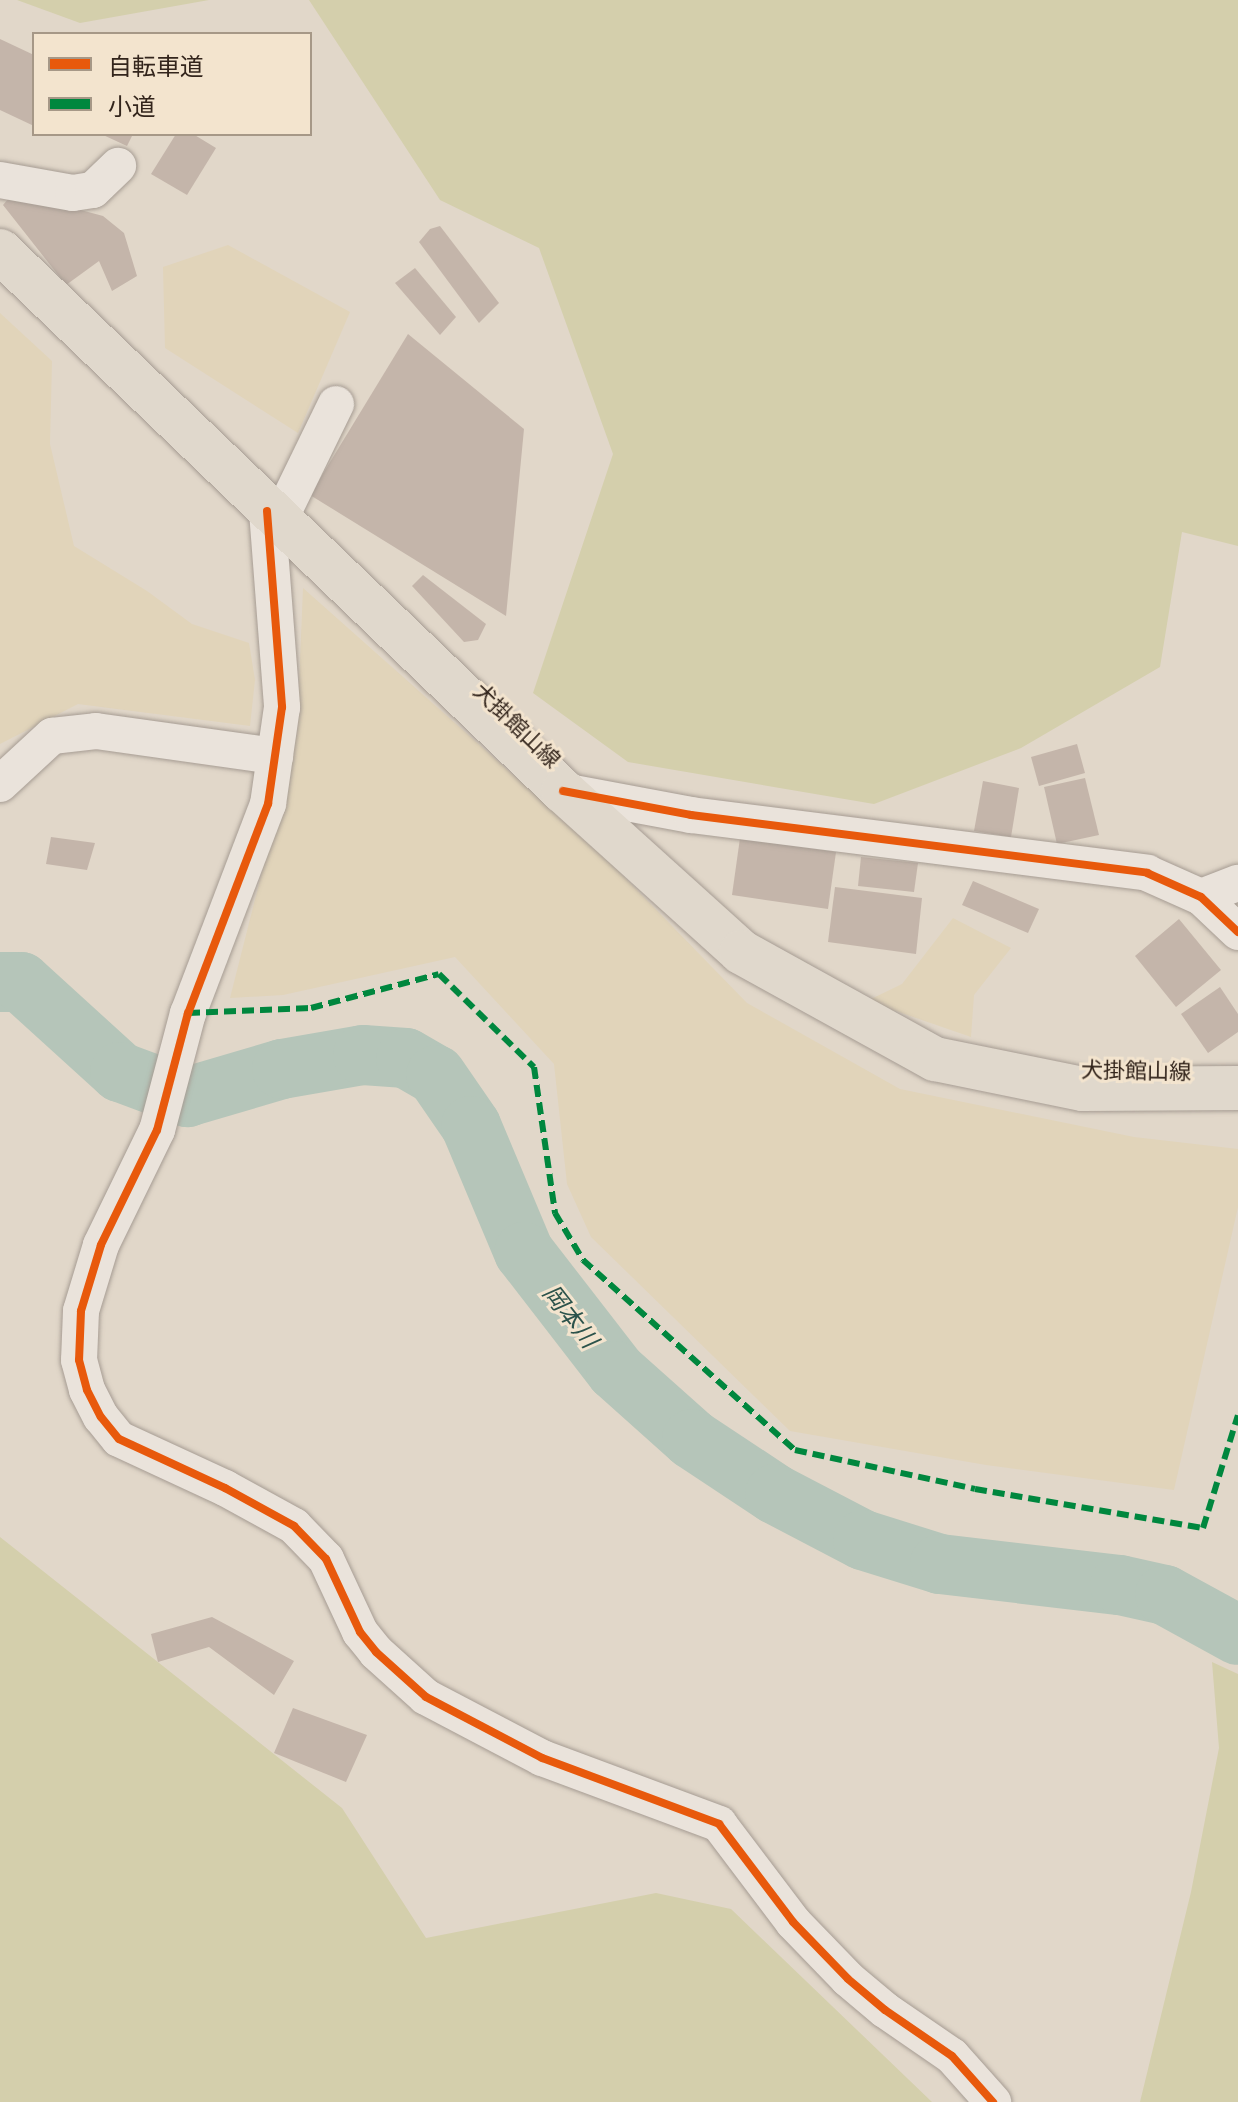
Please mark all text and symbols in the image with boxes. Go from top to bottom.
legend [32,32,312,136]
text: 自転車道 [108,47,204,82]
text: 小道 [108,87,156,122]
street label: 犬掛館山線 [469,676,567,772]
street label: 犬掛館山線 [1081,1055,1191,1083]
water label: 岡本川 [538,1278,606,1352]

